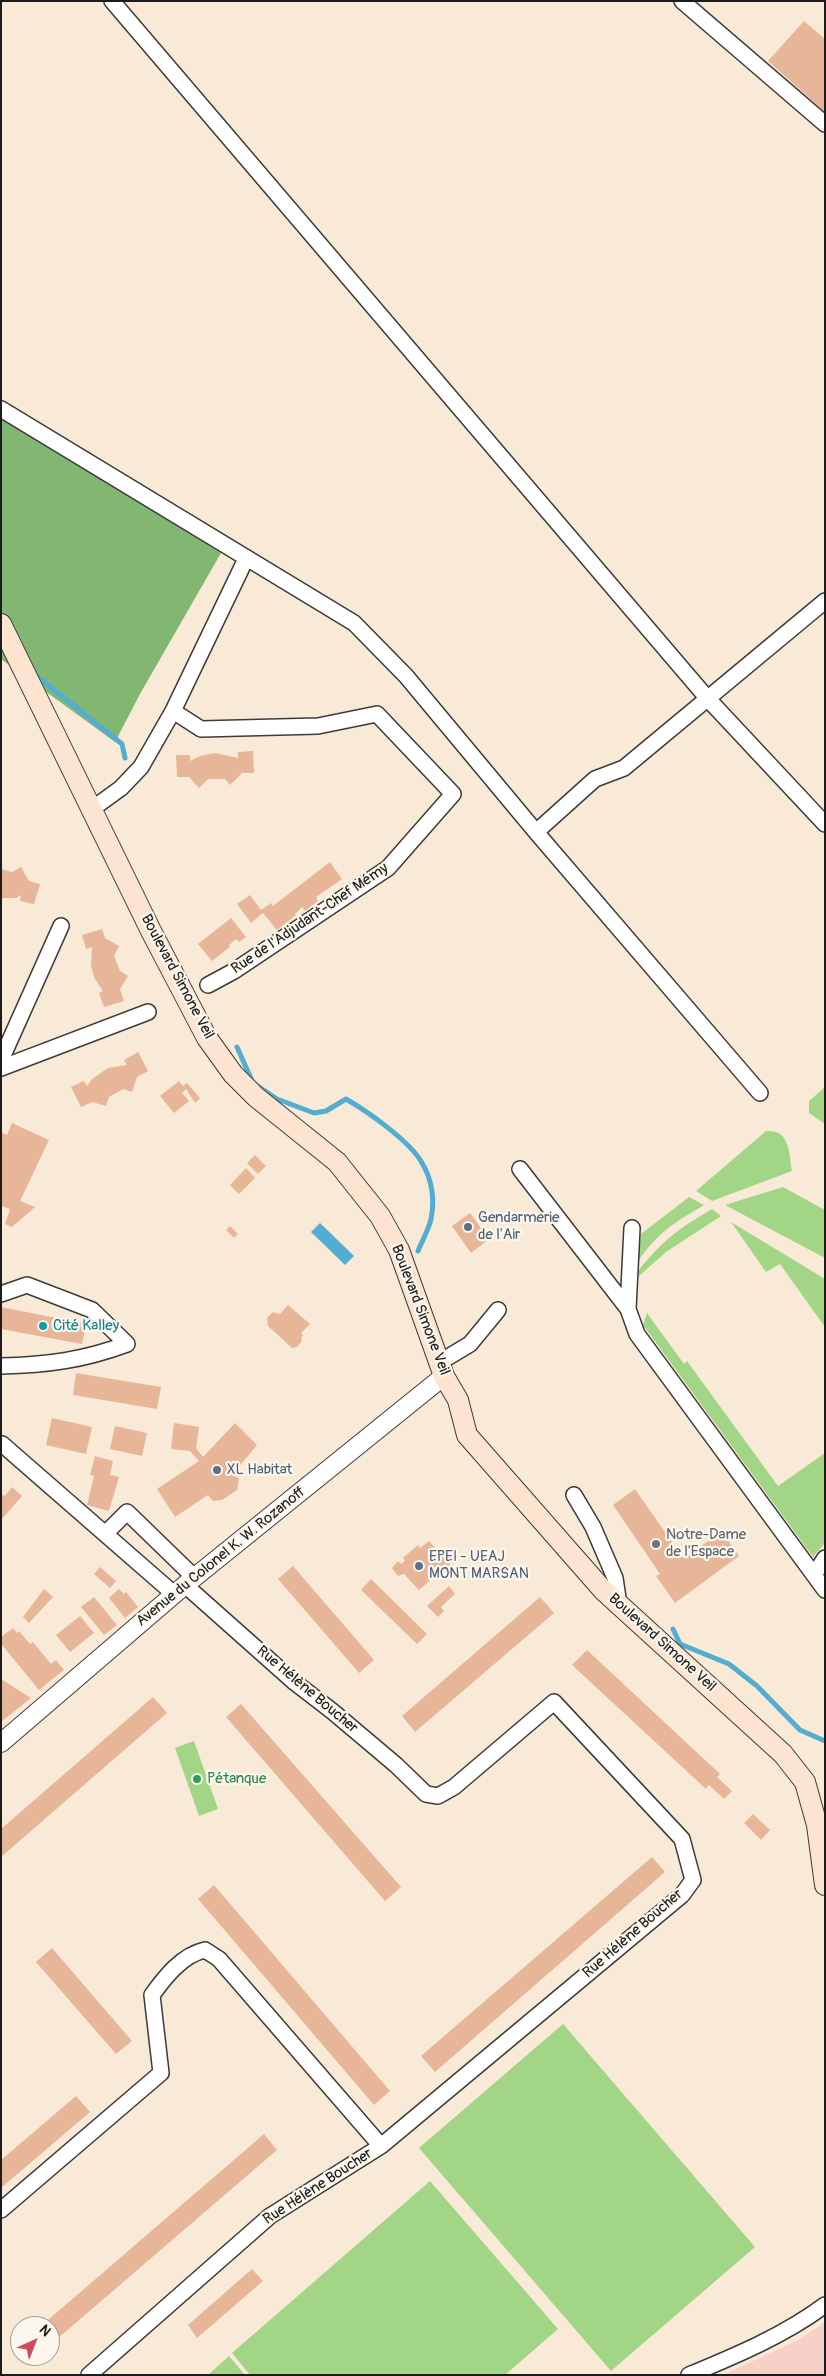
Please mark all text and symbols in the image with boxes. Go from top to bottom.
street label: Rue de l'Adjudant-Chef Mémy [228,860,392,978]
street label: Boulevard Simone Veil [137,912,217,1042]
place label: Gendarmerie de l'Air [478,1209,559,1244]
marker: Gendarmerie de l'Air [462,1221,474,1233]
street label: Boulevard Simone Veil [387,1242,453,1378]
place label: Cité Kalley [53,1317,119,1335]
marker: Cité Kalley [37,1320,49,1332]
place label: XL Habitat [227,1461,292,1479]
marker: XL Habitat [211,1464,223,1476]
street label: Avenue du Colonel K. W. Rozanoff [133,1483,309,1631]
place label: Notre-Dame de l'Espace [666,1526,746,1561]
marker: Notre-Dame de l'Espace [650,1538,662,1550]
place label: EPEI - UEAJ MONT MARSAN [429,1548,529,1583]
marker: EPEI - UEAJ MONT MARSAN [413,1560,425,1572]
street label: Boulevard Simone Veil [605,1590,719,1696]
street label: Rue Hélène Boucher [253,1642,361,1738]
place label: Pétanque [207,1770,266,1788]
marker: Pétanque [191,1773,203,1785]
street label: Rue Hélène Boucher [579,1886,687,1982]
street label: Rue Hélène Boucher [260,2145,376,2229]
north arrow [10,2316,60,2366]
text: N [36,2321,54,2340]

